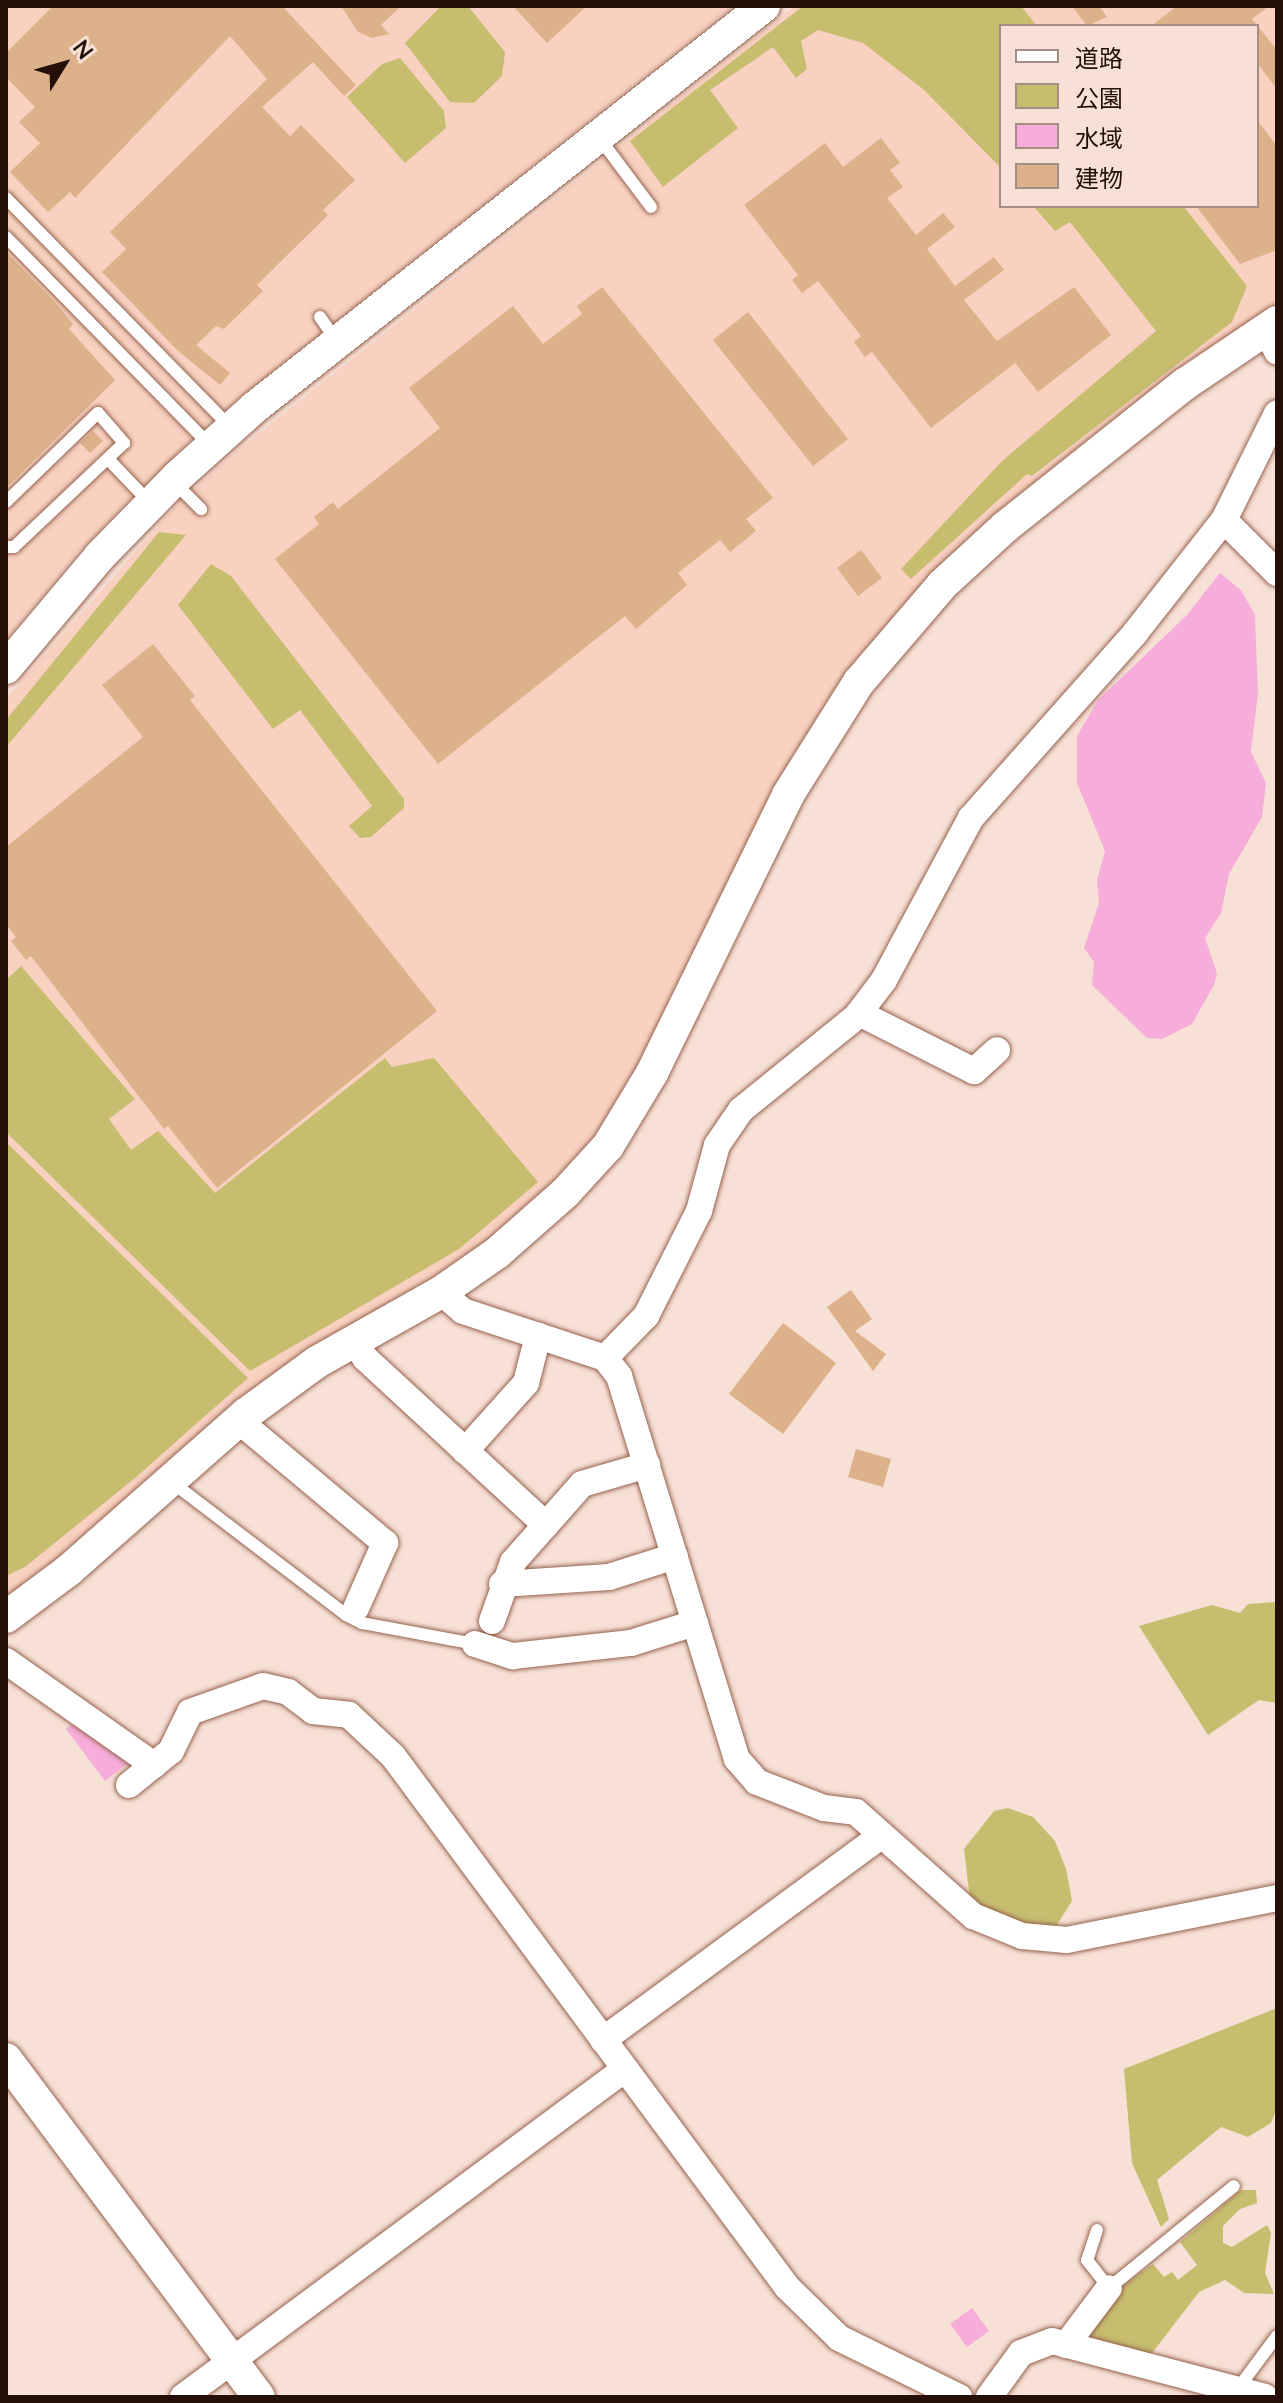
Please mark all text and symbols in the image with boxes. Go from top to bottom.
north arrow [24,24,104,104]
legend [999,24,1259,208]
text: N [68,34,99,64]
text: 道路 [1075,43,1123,72]
text: 公園 [1075,83,1123,112]
text: 水域 [1075,123,1123,152]
text: 建物 [1075,163,1123,192]

